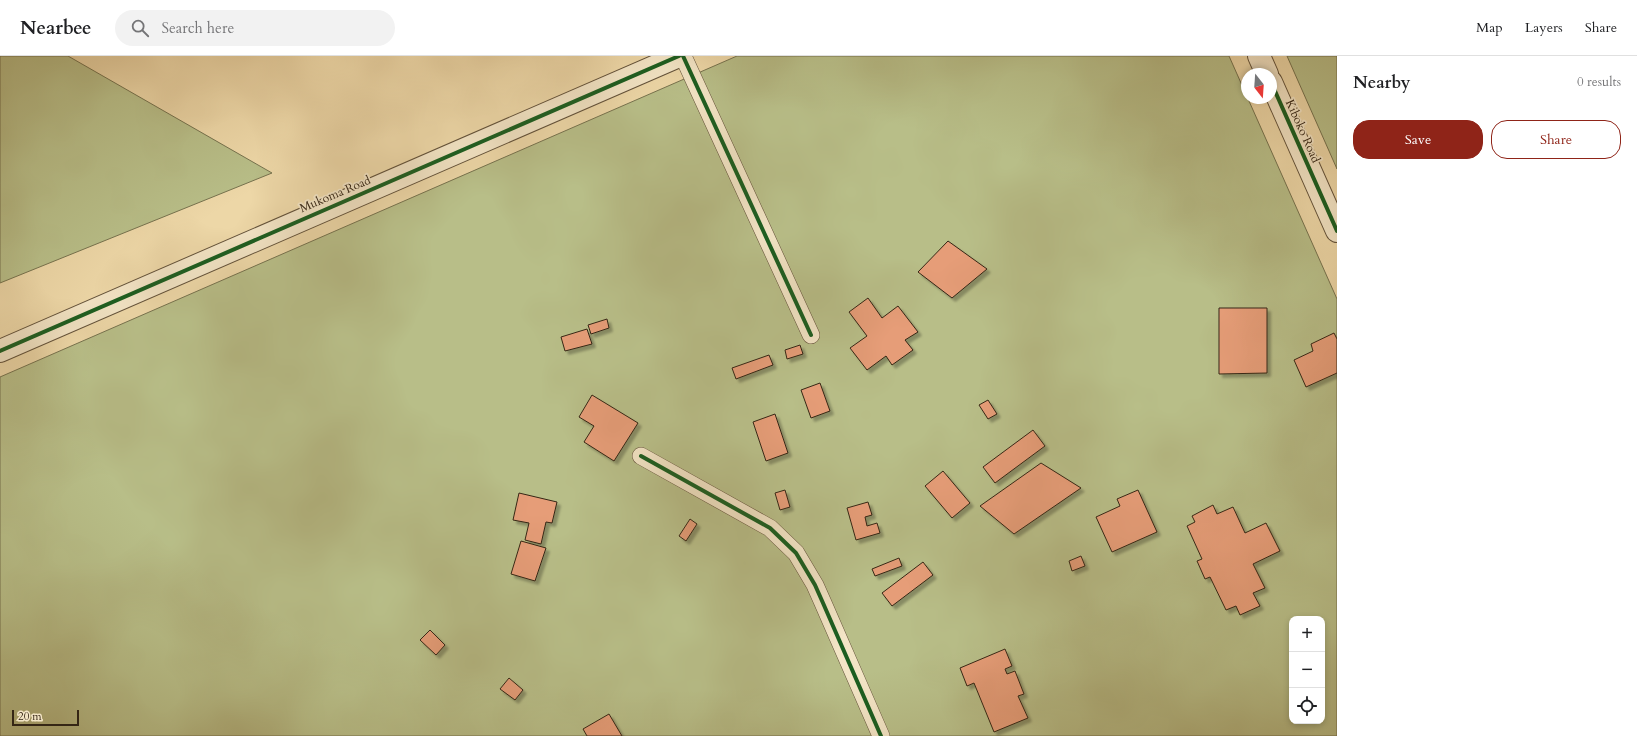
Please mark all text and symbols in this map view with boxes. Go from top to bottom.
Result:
search box [115,10,395,46]
text: Nearbee [20,15,91,41]
icon: search [129,17,151,39]
text: Search here [161,18,234,38]
text: Map [1476,18,1503,37]
text: Layers [1525,18,1563,37]
text: Share [1585,18,1617,37]
north arrow [1241,68,1277,104]
text: Nearby [1353,71,1410,94]
text: 0 results [1577,73,1621,91]
street label: Kiboko Road [1282,97,1324,166]
button: Save [1353,120,1483,159]
button: Share [1491,120,1621,159]
street label: Mukoma Road [297,172,374,216]
map controls [1289,616,1325,724]
button: + [1289,616,1325,652]
button: − [1289,652,1325,688]
button: locate [1289,688,1325,724]
scale bar [12,708,79,727]
text: 20 m [18,709,42,724]

